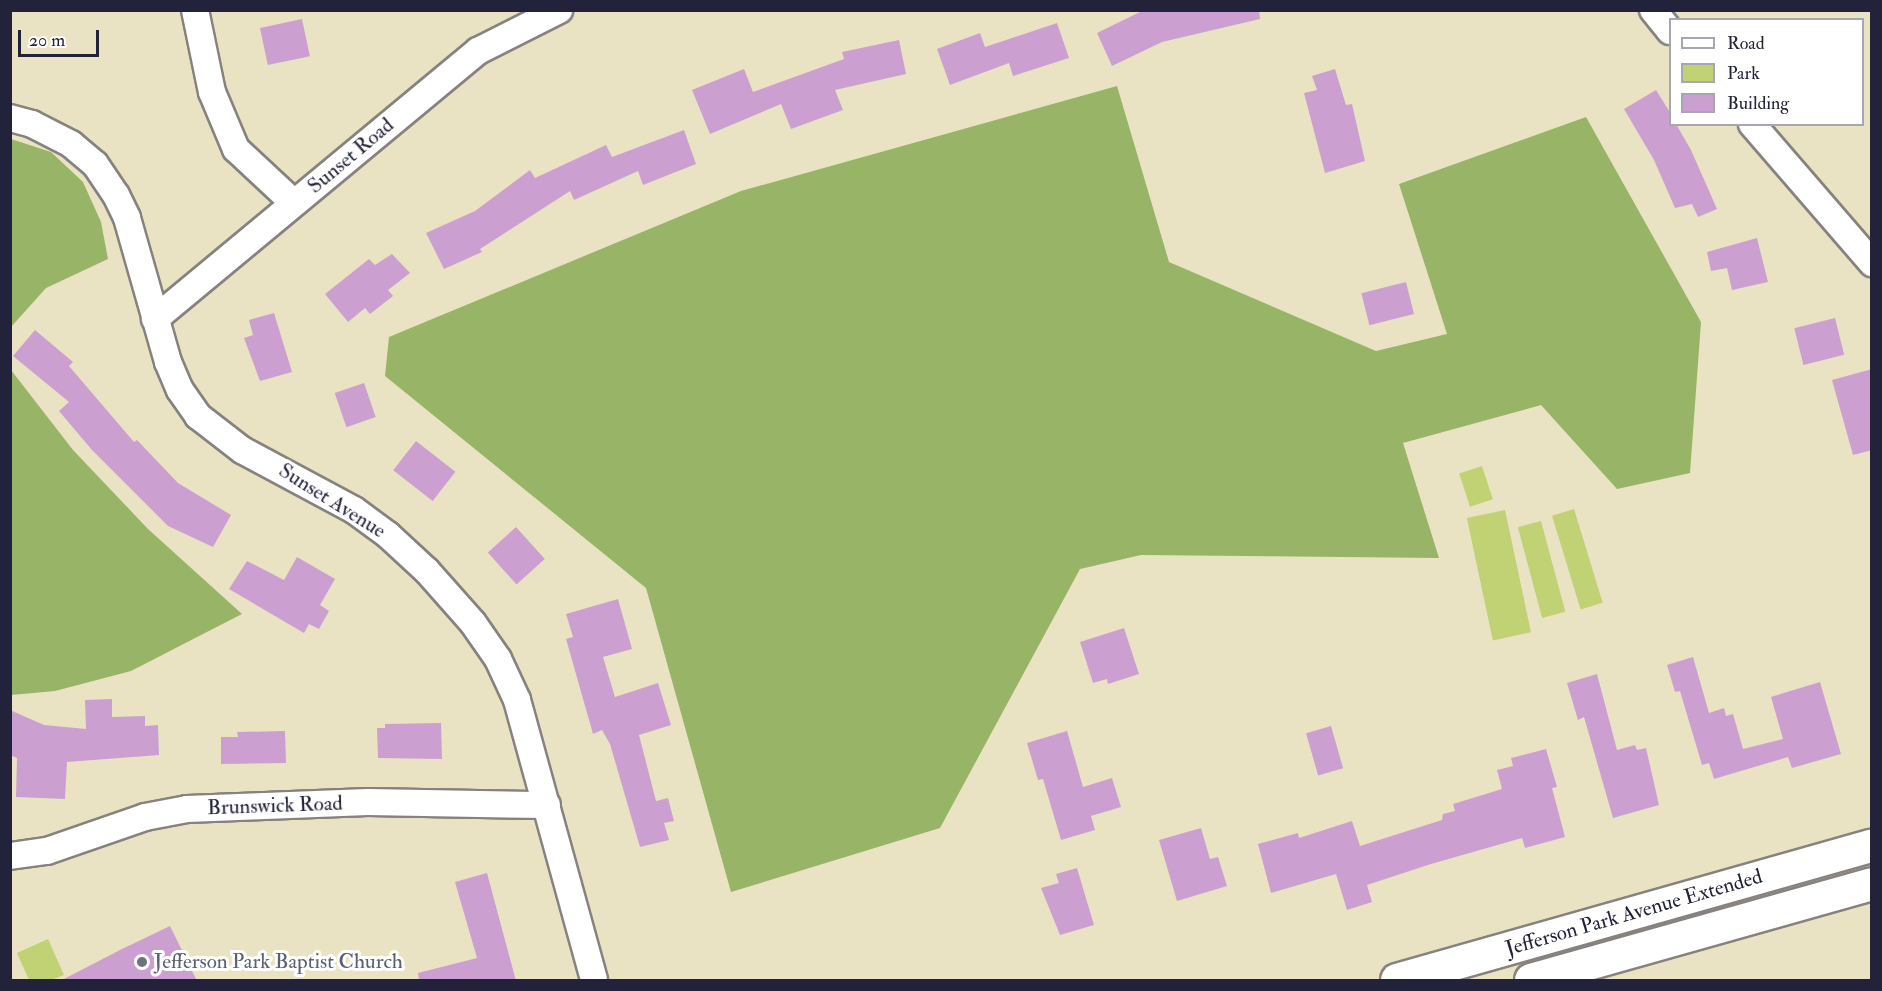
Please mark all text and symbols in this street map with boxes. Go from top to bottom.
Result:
scale bar [21,18,102,56]
legend [1669,18,1864,126]
text: 20 m [29,29,65,52]
text: Road [1727,32,1765,55]
text: Park [1727,62,1760,85]
text: Building [1727,92,1789,115]
street label: Sunset Road [303,113,399,199]
street label: Sunset Avenue [274,458,390,544]
street label: Brunswick Road [207,791,343,821]
street label: Jefferson Park Avenue Extended [1503,864,1765,962]
place label: Jefferson Park Baptist Church [154,949,403,975]
marker: Jefferson Park Baptist Church [135,955,149,969]

